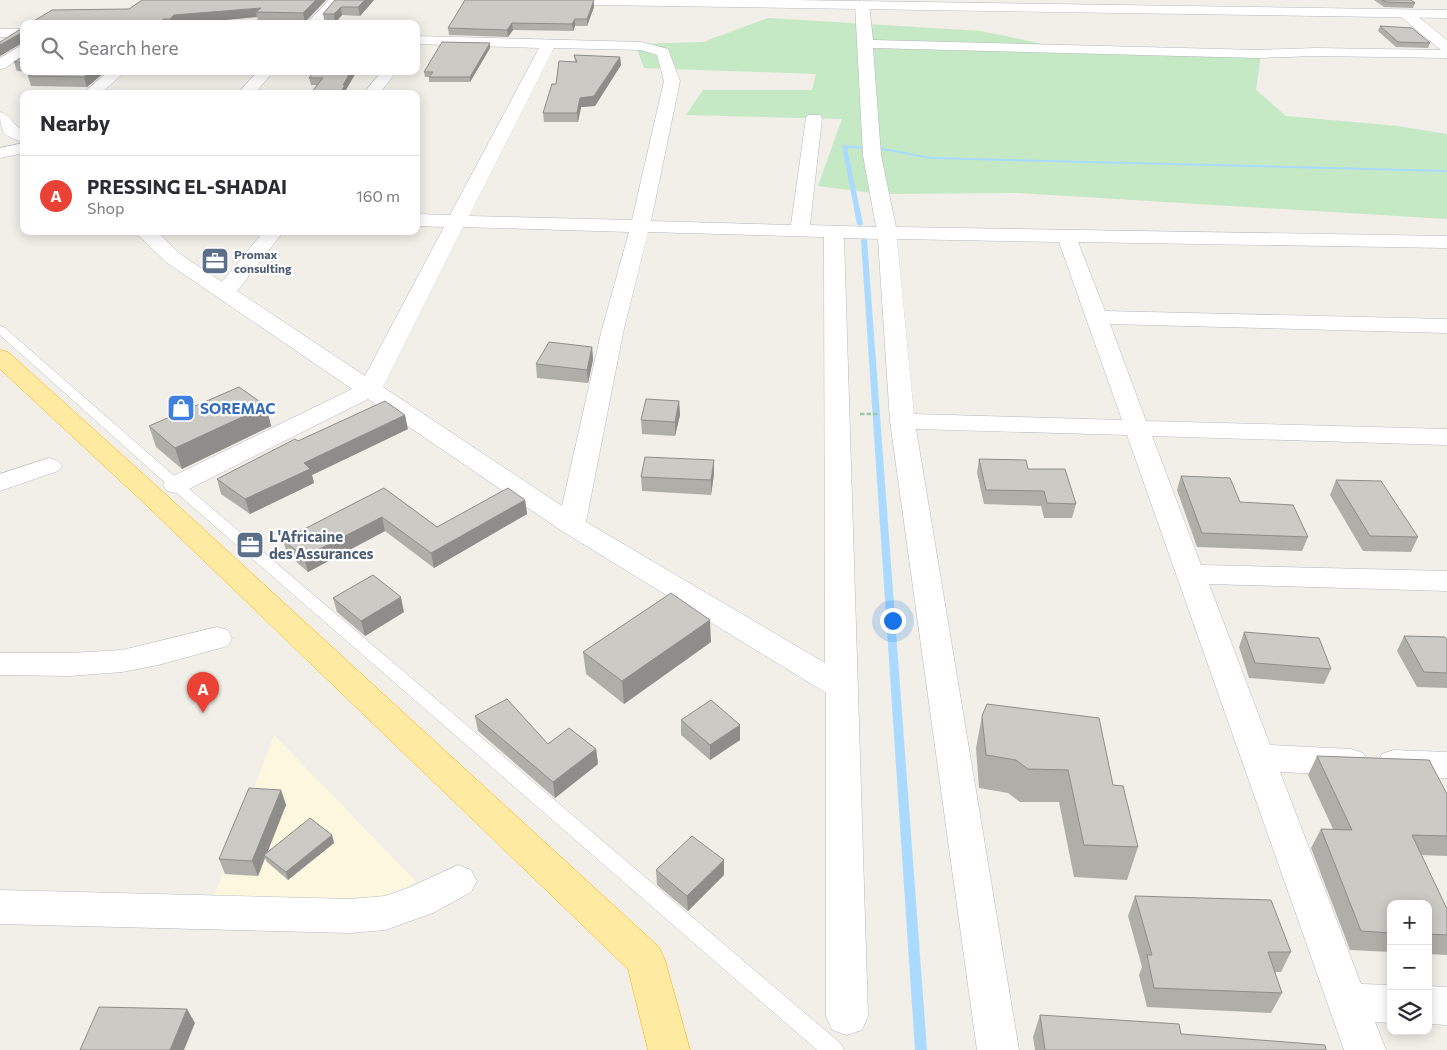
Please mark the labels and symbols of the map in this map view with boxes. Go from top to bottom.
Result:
office icon: Promax consulting [200,246,230,276]
place label: Promax consulting [234,247,292,275]
shop icon: SOREMAC [166,393,196,423]
place label: SOREMAC [200,399,276,417]
place label: L'Africaine des Assurances [269,527,374,562]
office icon: L'Africaine des Assurances [235,530,265,560]
your location [880,608,906,634]
pin: A [187,672,219,713]

